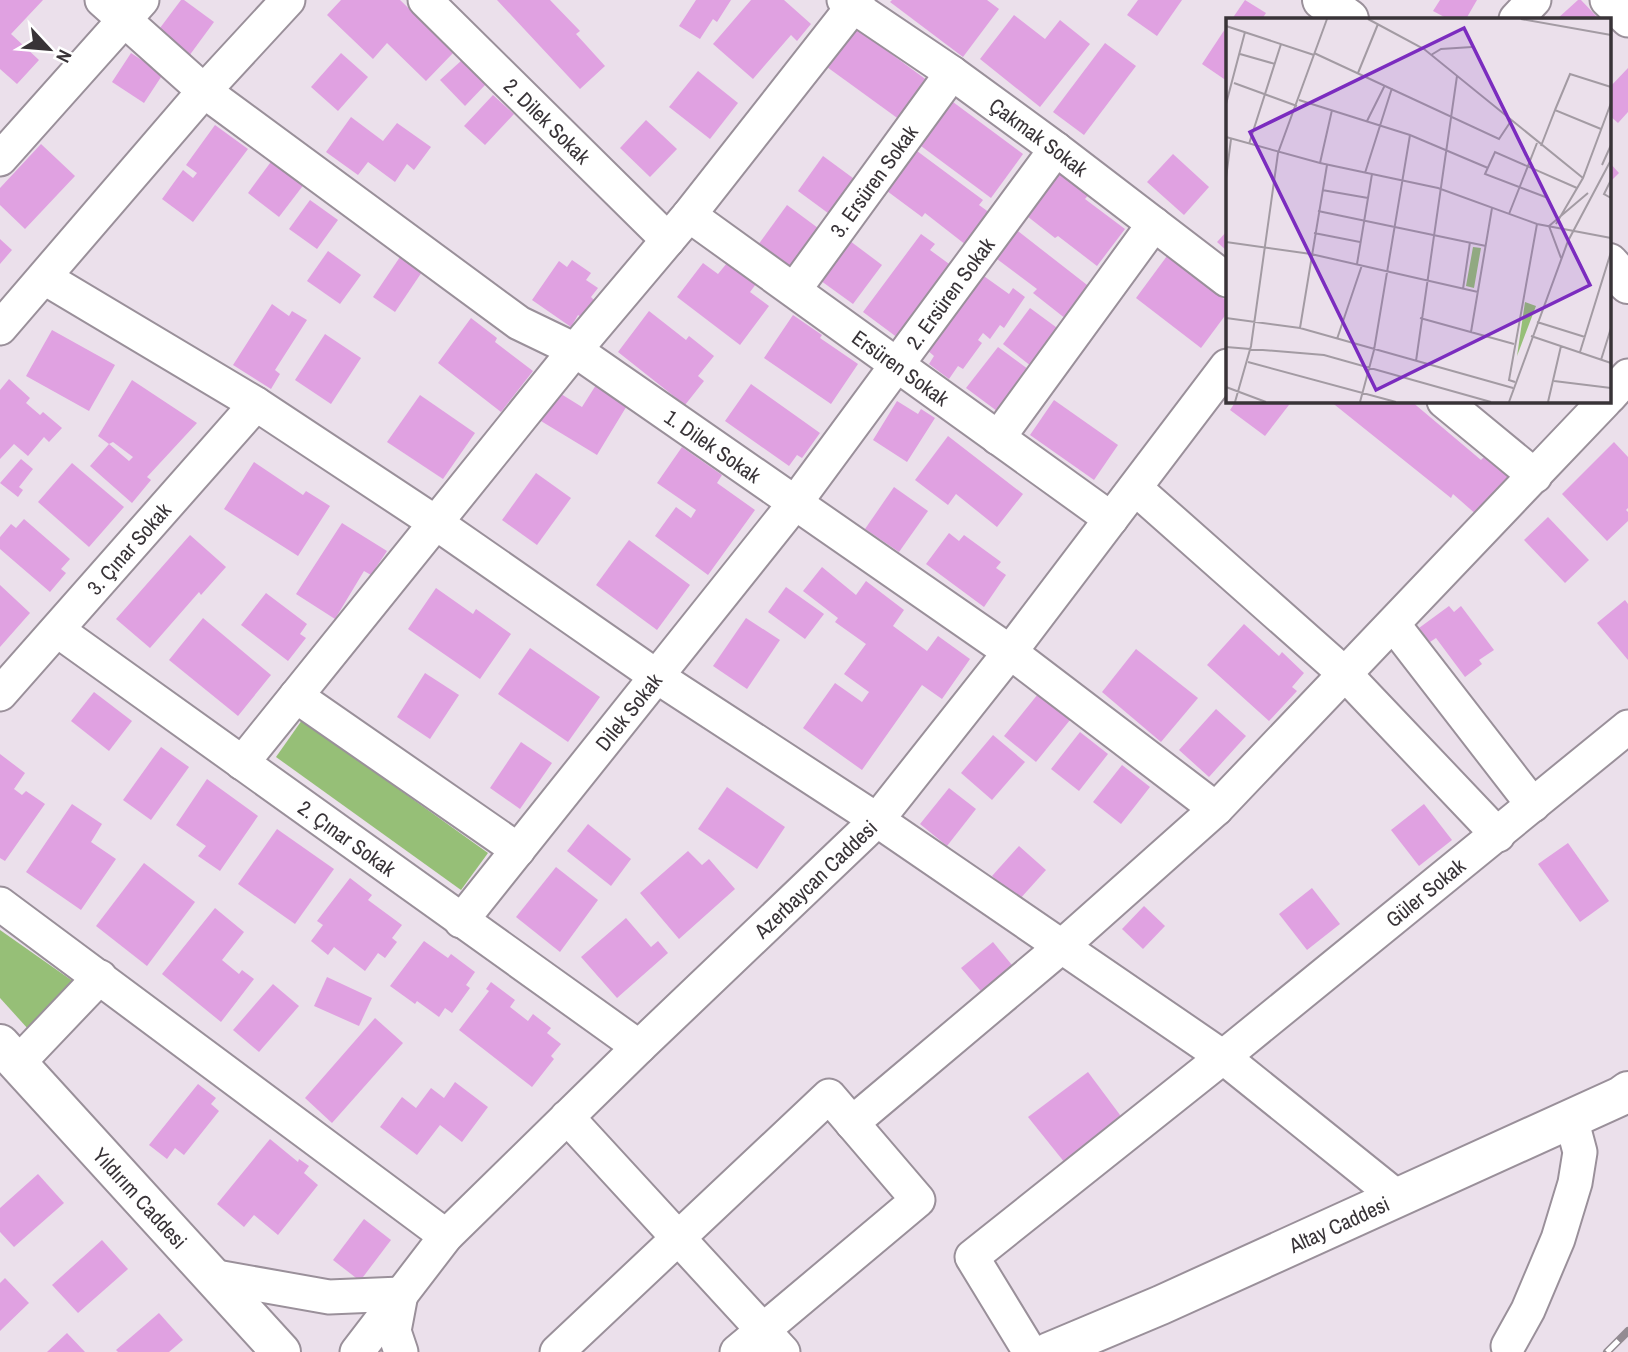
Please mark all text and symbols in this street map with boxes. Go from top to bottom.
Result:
north arrow [14,14,84,84]
inset map [1226,18,1610,402]
text: N [50,46,78,67]
street label: 2. Dilek Sokak [498,71,597,170]
street label: Çakmak Sokak [984,91,1094,183]
street label: 3. Ersüren Sokak [823,119,924,243]
street label: 2. Ersüren Sokak [899,231,1001,355]
street label: Ersüren Sokak [846,323,955,413]
street label: 1. Dilek Sokak [659,402,767,490]
street label: 3. Çınar Sokak [80,496,177,601]
street label: Dilek Sokak [588,666,669,757]
street label: 2. Çınar Sokak [292,793,402,883]
street label: Azerbaycan Caddesi [747,813,883,945]
street label: Güler Sokak [1379,851,1471,933]
street label: Yıldırım Caddesi [86,1141,194,1255]
street label: Altay Caddesi [1283,1189,1394,1260]

